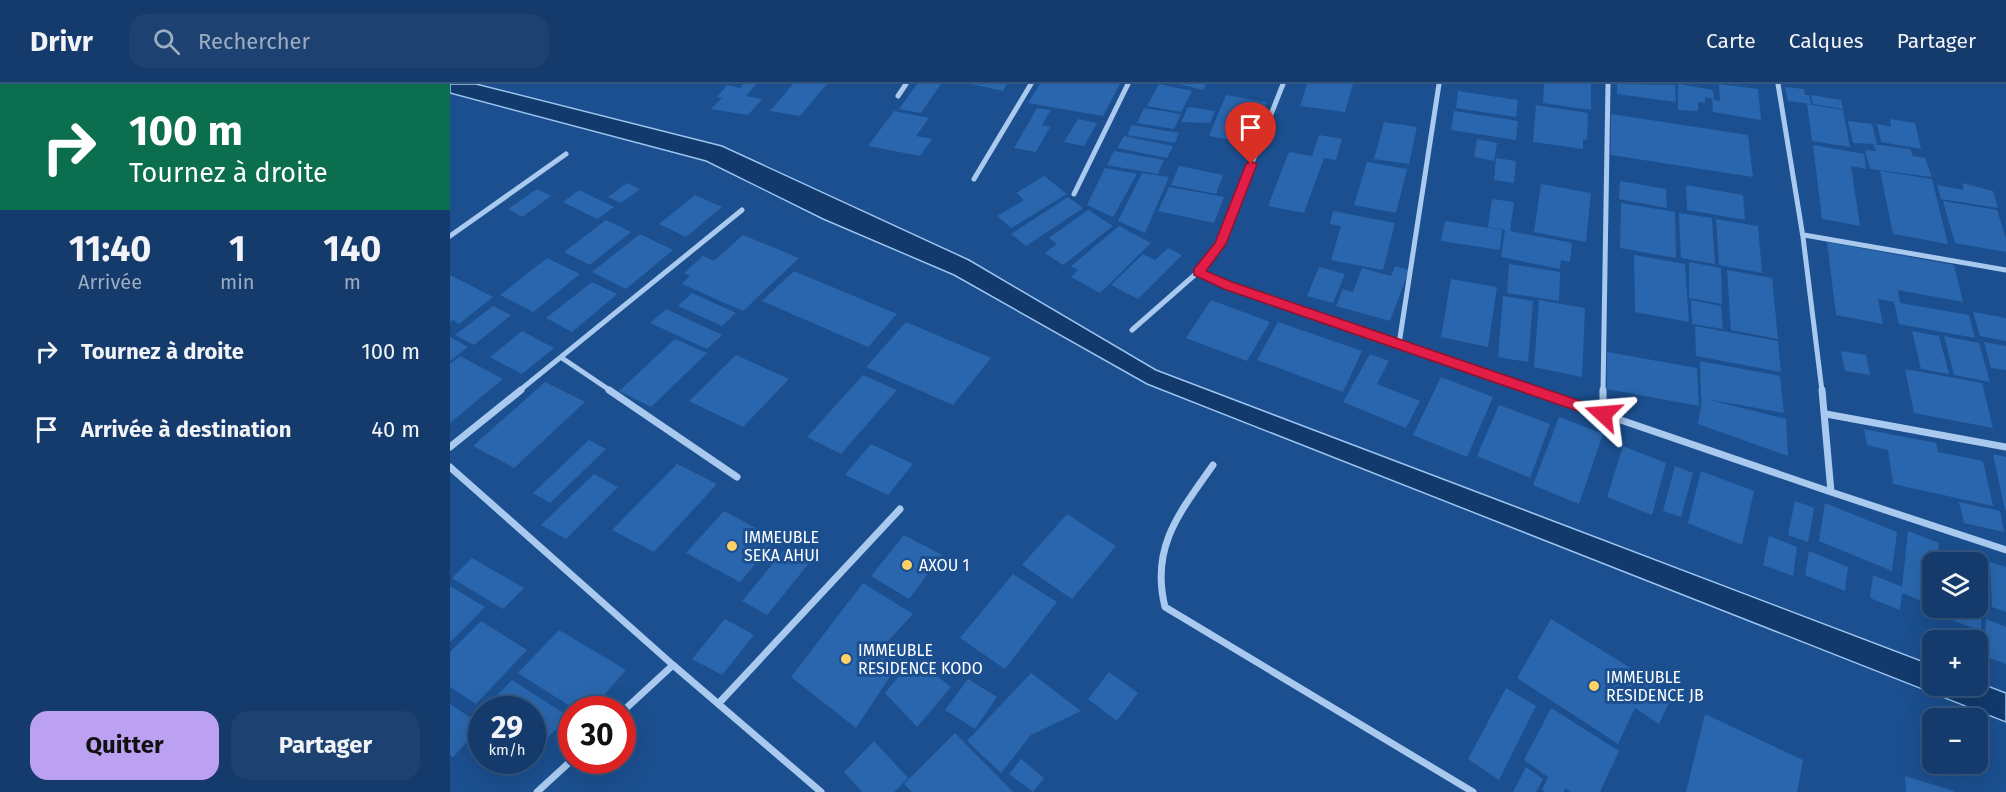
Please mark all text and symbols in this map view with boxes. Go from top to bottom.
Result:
search box [129,14,549,68]
text: Drivr [30,25,93,58]
icon: search [150,25,183,58]
text: Rechercher [198,28,310,55]
text: Carte [1706,28,1756,54]
text: Calques [1789,28,1864,54]
text: Partager [1897,28,1976,54]
pin [1225,102,1276,164]
text: 100 m [129,106,243,156]
icon: right [30,108,108,186]
icon: arrive [1234,111,1267,144]
text: Tournez à droite [129,157,328,189]
text: 11:40 [69,227,151,271]
text: 1 [229,227,246,271]
text: 140 [323,227,381,271]
text: Arrivée [78,270,142,294]
text: min [220,270,255,294]
text: m [344,270,361,294]
icon: right [30,335,63,368]
text: Tournez à droite [81,338,244,365]
text: 100 m [361,338,420,365]
position arrow [1571,382,1635,446]
icon: arrive [30,413,63,446]
text: Arrivée à destination [81,416,291,443]
text: 40 m [371,416,420,443]
place label: IMMEUBLE SEKA AHUI [744,528,819,565]
marker: IMMEUBLE SEKA AHUI [725,539,739,553]
map controls [1922,552,1988,774]
button: layers [1922,552,1988,618]
place label: AXOU 1 [919,556,969,575]
marker: AXOU 1 [900,558,914,572]
button: + [1922,630,1988,696]
place label: IMMEUBLE RESIDENCE KODO [858,641,983,678]
marker: IMMEUBLE RESIDENCE KODO [839,652,853,666]
place label: IMMEUBLE RESIDENCE JB [1606,668,1704,705]
marker: IMMEUBLE RESIDENCE JB [1587,679,1601,693]
speed limit sign: 30 [558,696,636,774]
button: − [1922,708,1988,774]
text: 29 [491,710,523,746]
button: Quitter [30,711,219,780]
button: Partager [231,711,420,780]
text: km/h [488,741,526,759]

